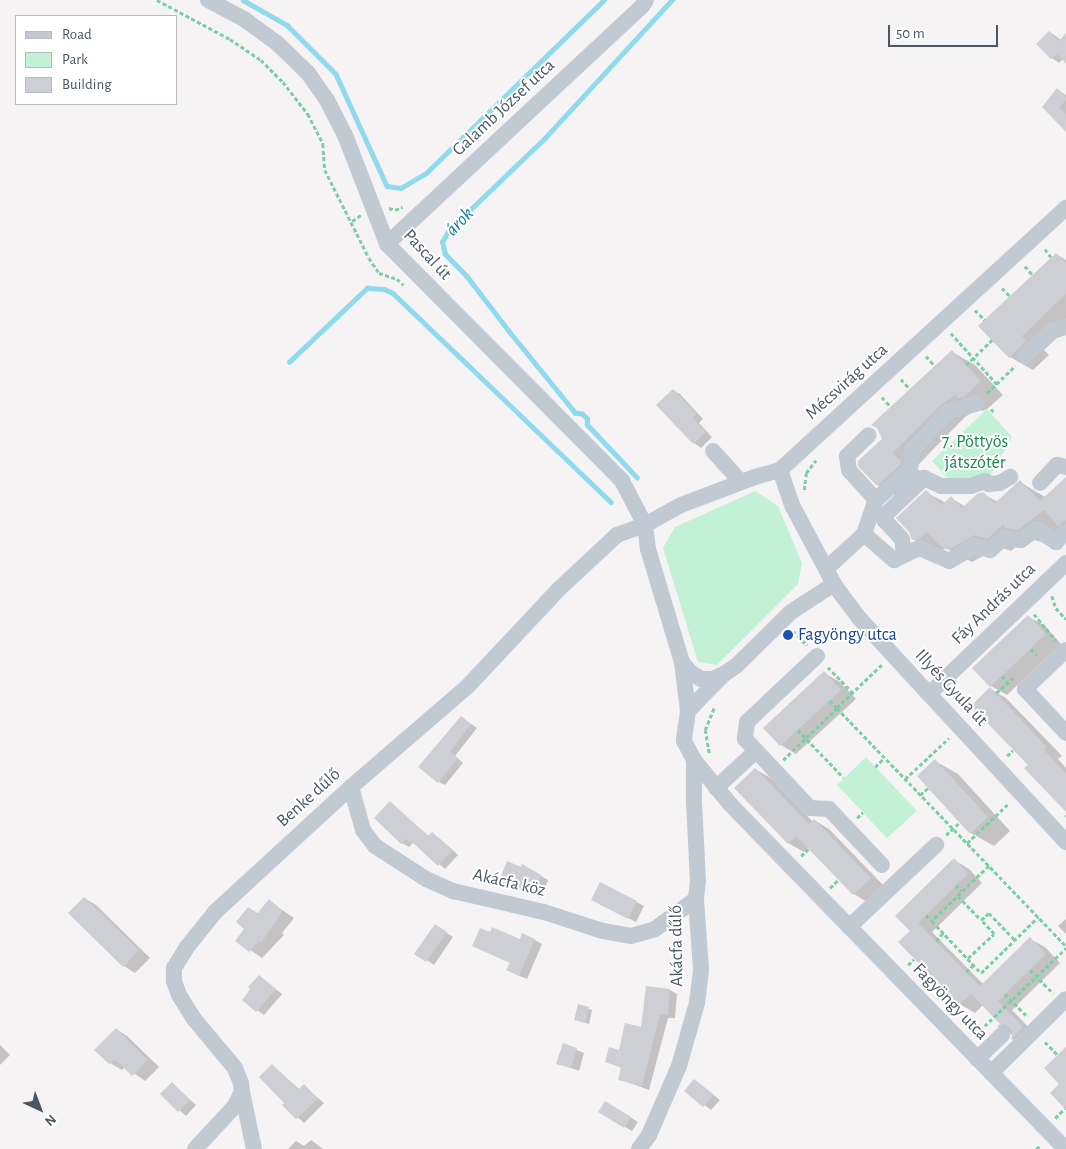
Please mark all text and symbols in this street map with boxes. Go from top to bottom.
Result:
legend [15,15,178,105]
scale bar [891,15,1001,47]
text: 50 m [896,26,925,41]
text: Road [62,27,92,42]
text: Park [62,52,88,67]
street label: Galamb József utca [448,55,560,161]
text: Building [62,77,112,92]
water label: árok [441,203,479,241]
street label: Pascal út [398,225,456,285]
street label: Mécsvirág utca [801,339,893,425]
park label: 7. Pöttyös játszótér [942,432,1008,474]
street label: Fáy András utca [948,559,1040,649]
place label: Fagyöngy utca [798,624,897,646]
marker: Fagyöngy utca [782,629,794,641]
street label: Illyés Gyula út [910,645,992,731]
street label: Benke dűlő [273,764,345,832]
street label: Akácfa köz [471,864,547,902]
street label: Akácfa dűlő [665,905,689,987]
street label: Fagyöngy utca [908,959,992,1045]
north arrow [15,1084,65,1134]
text: N [42,1112,59,1128]

